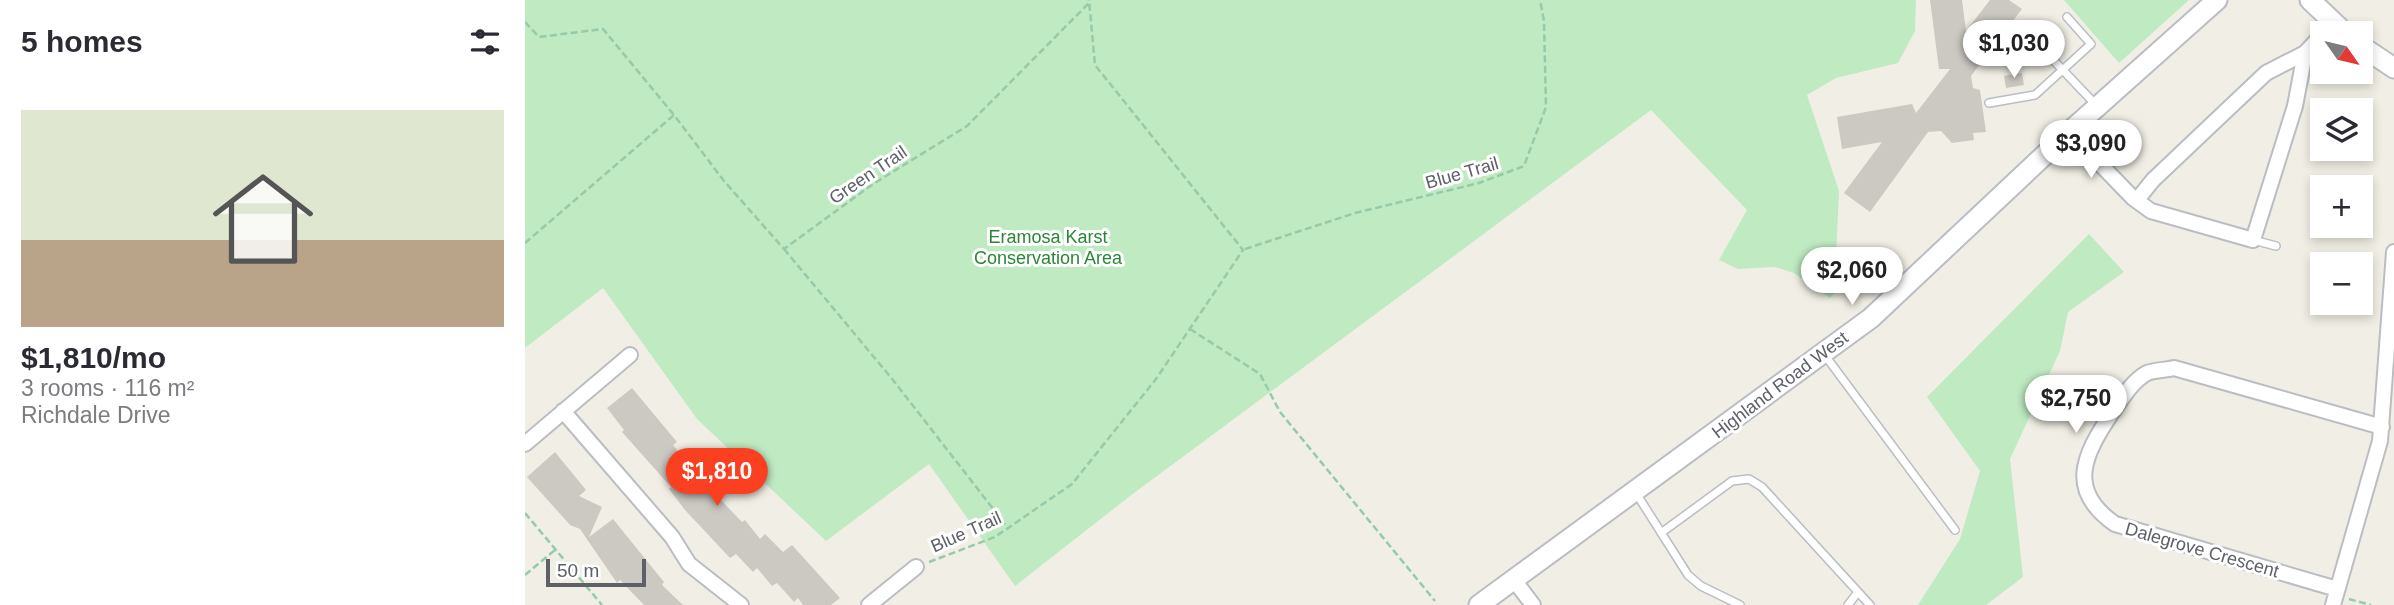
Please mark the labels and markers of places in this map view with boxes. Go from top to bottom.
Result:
pin: $1,030 [1957,20,2071,80]
pin: $3,090 [2034,120,2148,180]
pin: $2,060 [1795,247,1909,307]
pin: $2,750 [2019,376,2133,435]
pin: $1,810 [660,448,774,508]

